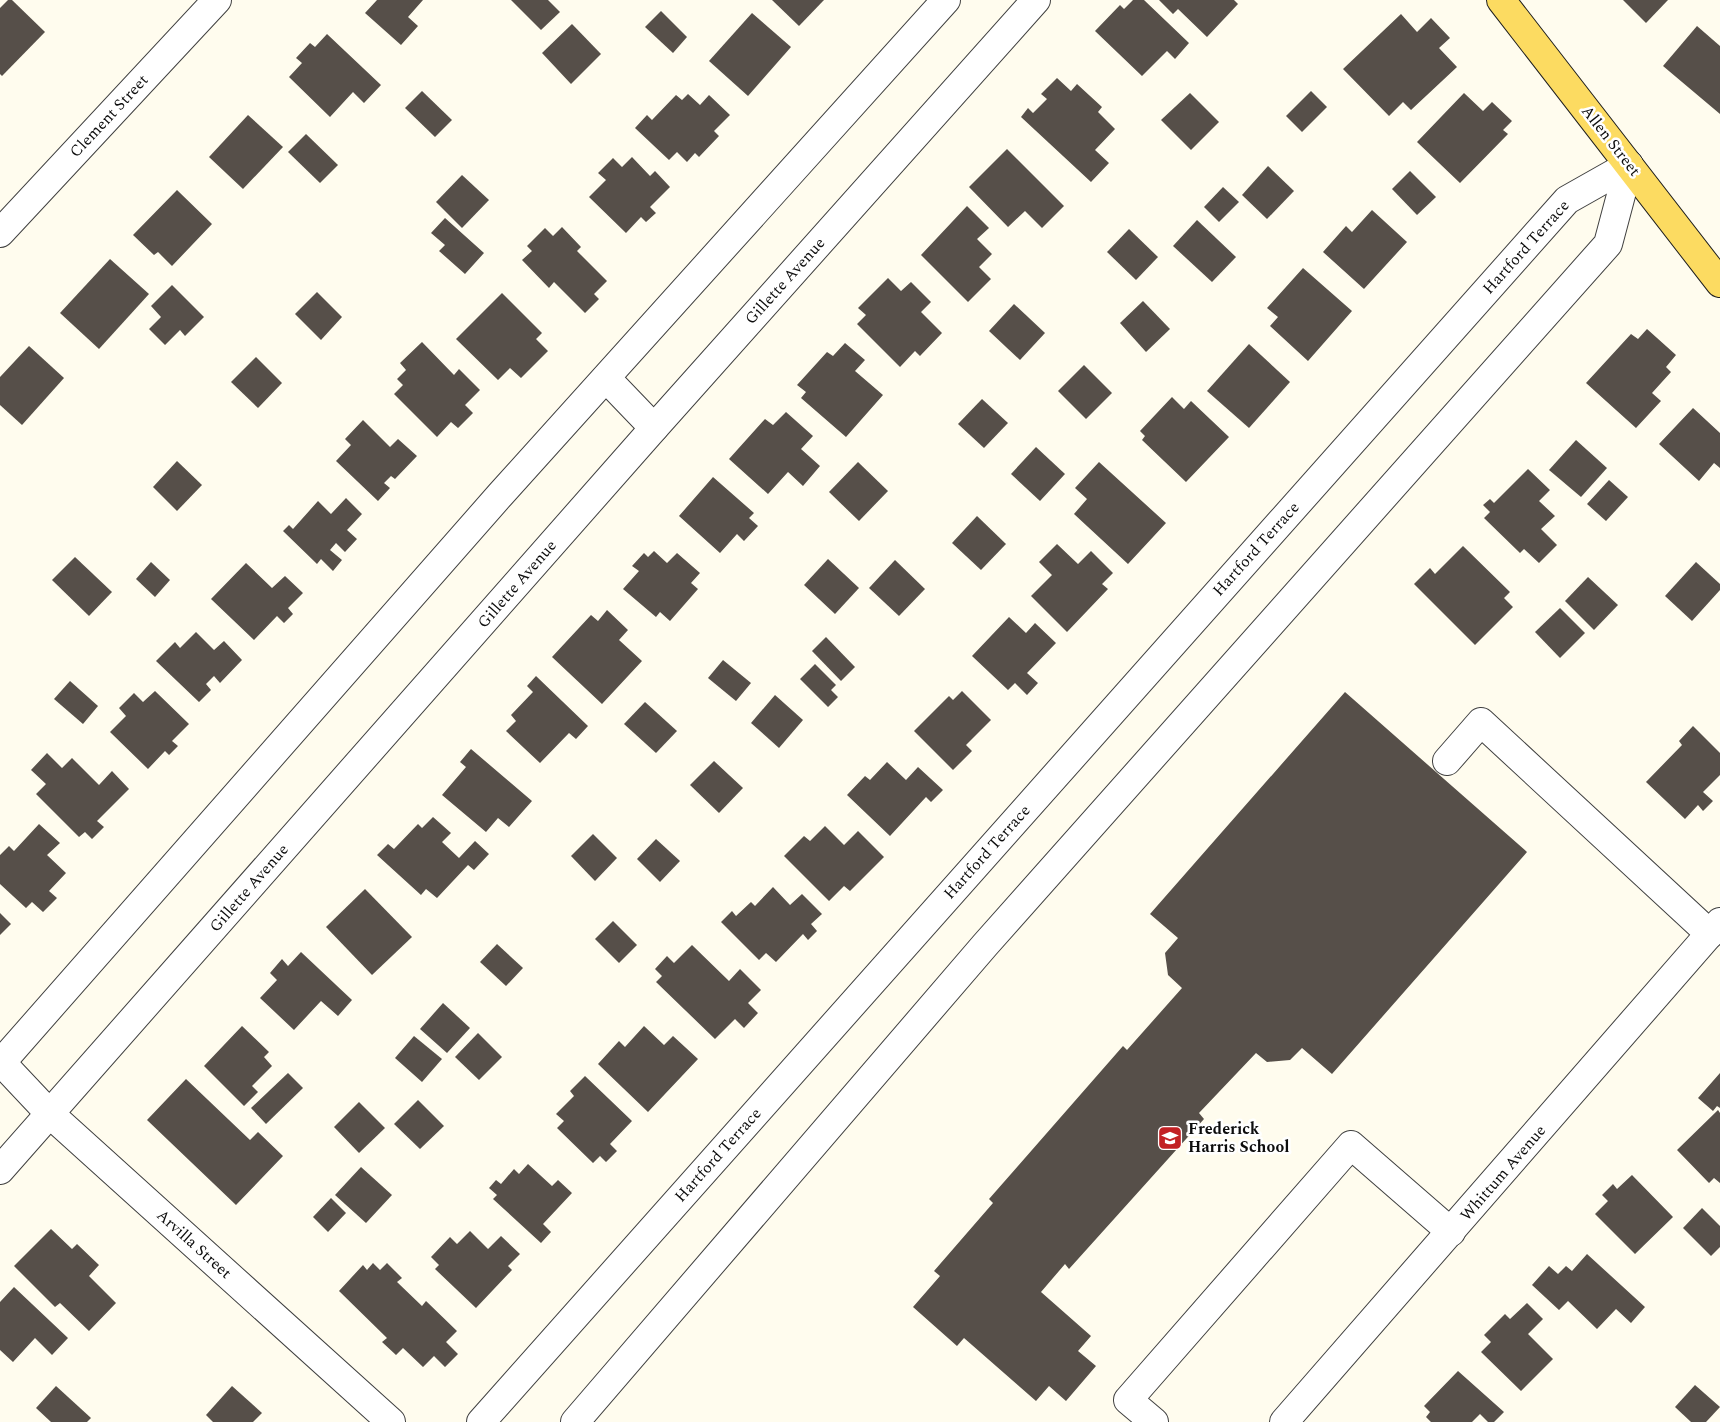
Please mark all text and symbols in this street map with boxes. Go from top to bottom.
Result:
street label: Clement Street [64,69,154,163]
street label: Allen Street [1576,100,1647,182]
street label: Hartford Terrace [1477,194,1575,300]
street label: Gillette Avenue [739,232,831,330]
street label: Hartford Terrace [1207,496,1305,602]
street label: Gillette Avenue [472,534,562,634]
street label: Hartford Terrace [938,799,1036,905]
street label: Gillette Avenue [204,838,294,938]
street label: Hartford Terrace [669,1102,767,1208]
place label: Frederick Harris School [1188,1117,1289,1159]
street label: Whittum Avenue [1454,1120,1552,1226]
school or university icon: Frederick Harris School [1157,1125,1183,1151]
street label: Arvilla Street [151,1204,237,1285]

